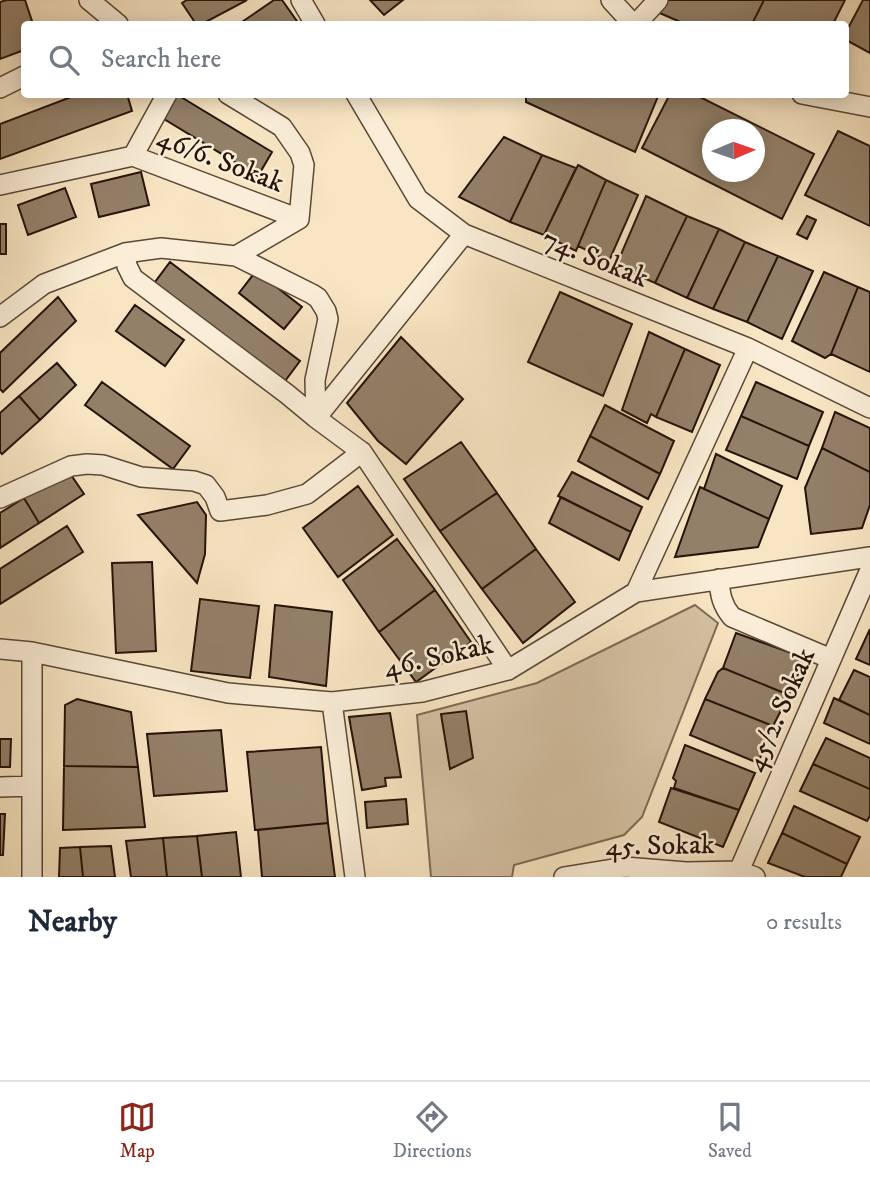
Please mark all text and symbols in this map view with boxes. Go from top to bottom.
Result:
search box [21,21,849,98]
icon: search [45,41,83,79]
text: Search here [101,43,221,76]
north arrow [702,119,765,182]
street label: 46/6. Sokak [152,120,289,201]
street label: 74. Sokak [537,221,654,296]
street label: 46. Sokak [380,627,497,686]
street label: 45/2. Sokak [738,642,823,777]
street label: 45. Sokak [605,827,715,864]
text: Nearby [28,904,117,941]
text: 0 results [766,908,842,937]
tab: Map [118,1098,156,1163]
tab: Directions [393,1098,472,1163]
tab: Saved [708,1098,752,1163]

